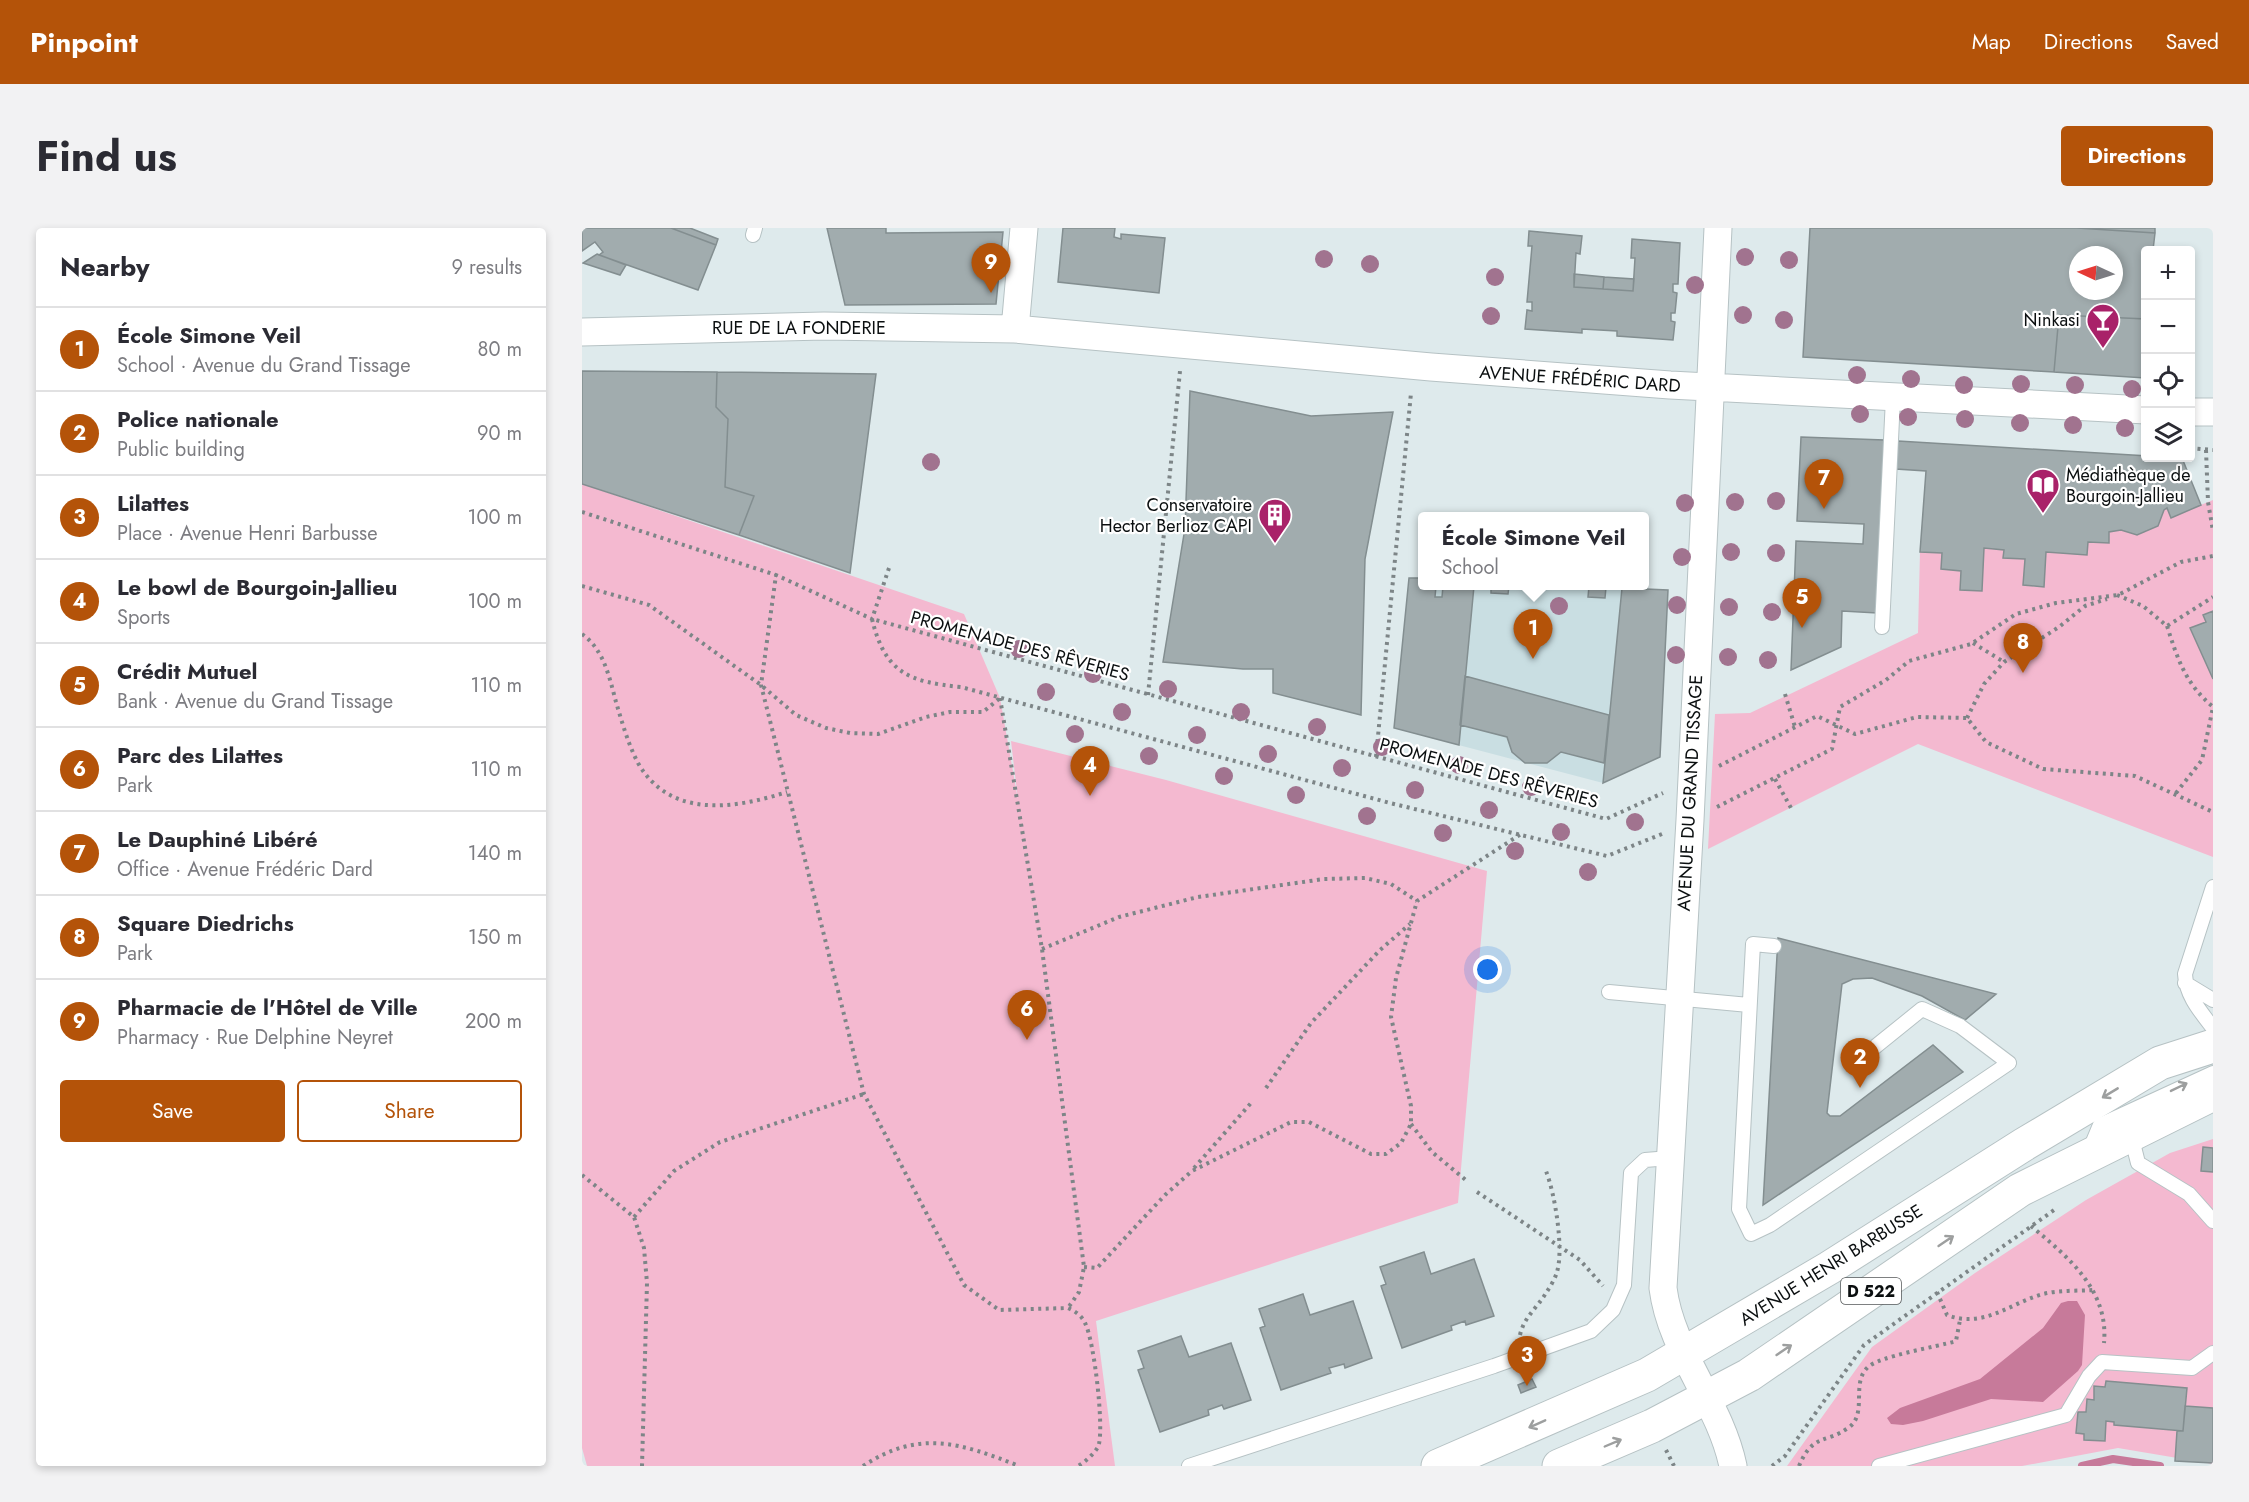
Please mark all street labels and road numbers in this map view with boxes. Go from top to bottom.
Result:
street label: RUE DE LA FONDERIE [712,315,886,341]
street label: AVENUE FRÉDÉRIC DARD [1479,359,1681,399]
street label: PROMENADE DES RÊVERIES [908,604,1132,688]
street label: AVENUE DU GRAND TISSAGE [1671,674,1709,912]
street label: PROMENADE DES RÊVERIES [1377,731,1601,815]
street label: AVENUE HENRI BARBUSSE [1734,1198,1928,1332]
road number: D 522 [1841,1278,1901,1304]

